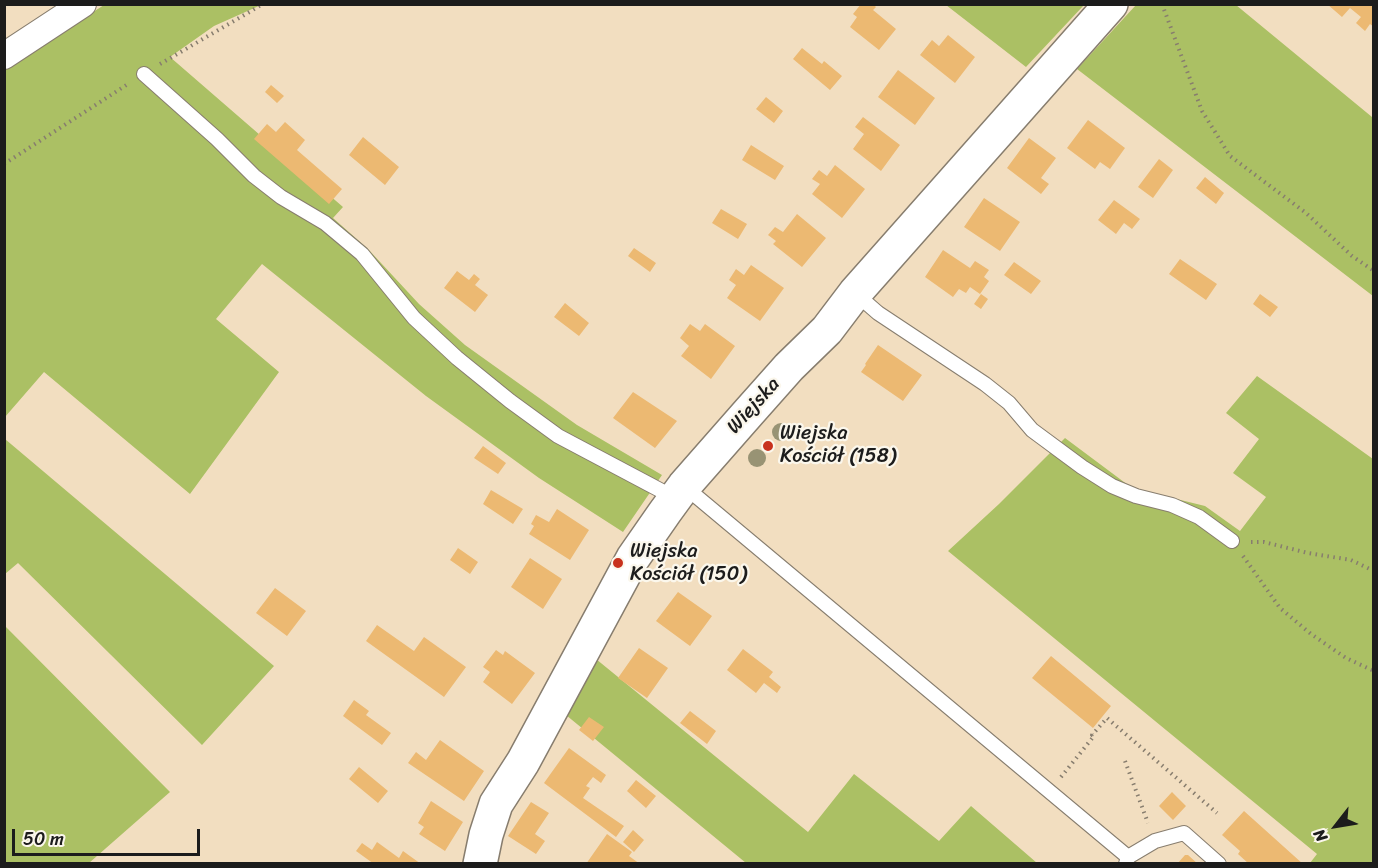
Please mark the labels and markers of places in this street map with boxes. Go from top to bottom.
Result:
place label: Wiejska Kościół (158) [780,422,896,469]
marker: Wiejska Kościół (158) [761,439,775,453]
place label: Wiejska Kościół (150) [630,540,747,587]
marker: Wiejska Kościół (150) [611,556,625,570]

